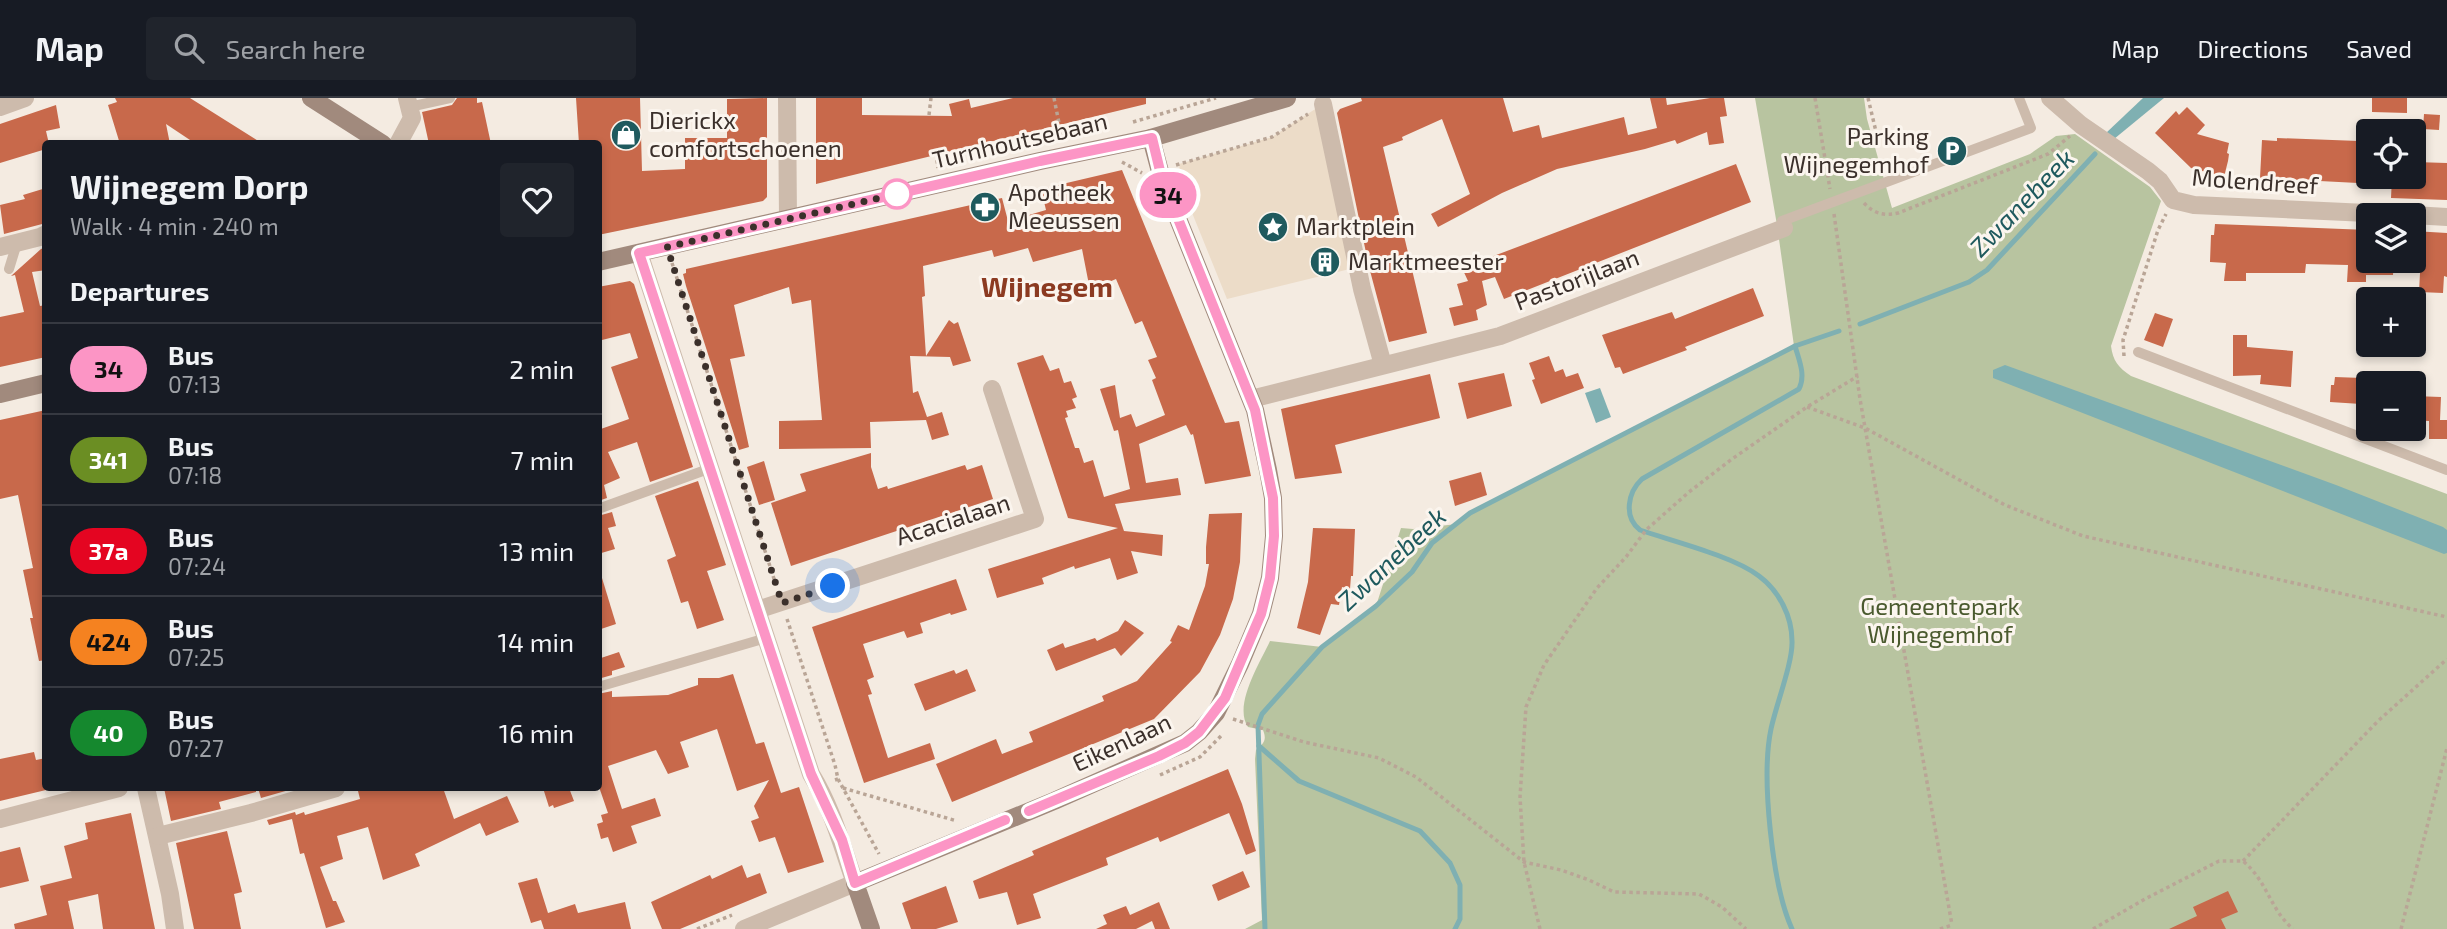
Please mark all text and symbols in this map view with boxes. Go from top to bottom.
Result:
search box [146,17,636,80]
text: Map [35,28,104,68]
icon: search [170,29,208,67]
text: Search here [226,33,365,64]
text: Map [2111,34,2159,63]
text: Directions [2197,34,2308,63]
text: Saved [2346,34,2412,63]
place label: Dierickx comfortschoenen [649,105,842,162]
street label: Turnhoutsebaan [929,105,1110,174]
shop icon: Dierickx comfortschoenen [609,118,643,152]
map controls [2356,119,2426,441]
button: locate [2356,119,2426,189]
place label: Parking Wijnegemhof [1784,121,1930,178]
parking icon: Parking Wijnegemhof [1935,134,1969,168]
water label: Zwanebeek [1962,142,2080,262]
street label: Molendreef [2191,162,2320,199]
button: heart [500,163,574,237]
text: Wijnegem Dorp [70,166,309,206]
line badge: 34 [1136,172,1200,218]
place label: Apotheek Meeussen [1008,177,1120,234]
unlabelled marker [882,179,912,209]
text: 34 [1154,180,1182,209]
pharmacy icon: Apotheek Meeussen [968,190,1002,224]
button: layers [2356,203,2426,273]
place icon: Marktplein [1256,210,1290,244]
place label: Marktplein [1296,211,1415,240]
text: Walk · 4 min · 240 m [70,212,279,240]
street label: Pastorijlaan [1510,242,1643,316]
building icon: Marktmeester [1308,245,1342,279]
place label: Marktmeester [1348,246,1504,275]
district label: Wijnegem [981,269,1113,303]
text: Departures [70,275,209,306]
button: + [2356,287,2426,357]
text: Bus [168,339,214,370]
text: 2 min [509,353,574,384]
text: 34 [94,354,123,383]
text: 07:13 [168,370,221,398]
button: − [2356,371,2426,441]
text: Bus [168,430,214,461]
text: 7 min [511,444,574,475]
text: 341 [89,445,128,474]
text: 07:18 [168,461,222,489]
street label: Acacialaan [892,487,1013,551]
water label: Zwanebeek [1330,500,1452,616]
text: Bus [168,521,214,552]
text: 13 min [499,535,574,566]
text: 37a [89,536,128,565]
text: 07:24 [168,552,226,580]
your location [815,568,850,603]
park label: Gemeentepark Wijnegemhof [1860,591,2020,648]
text: Bus [168,612,214,643]
text: 14 min [498,626,574,657]
text: 424 [86,627,131,656]
text: 07:25 [168,643,224,671]
text: Bus [168,703,214,734]
street label: Eikenlaan [1067,706,1175,777]
text: 16 min [499,717,574,748]
text: 40 [93,718,124,747]
text: 07:27 [168,734,224,762]

